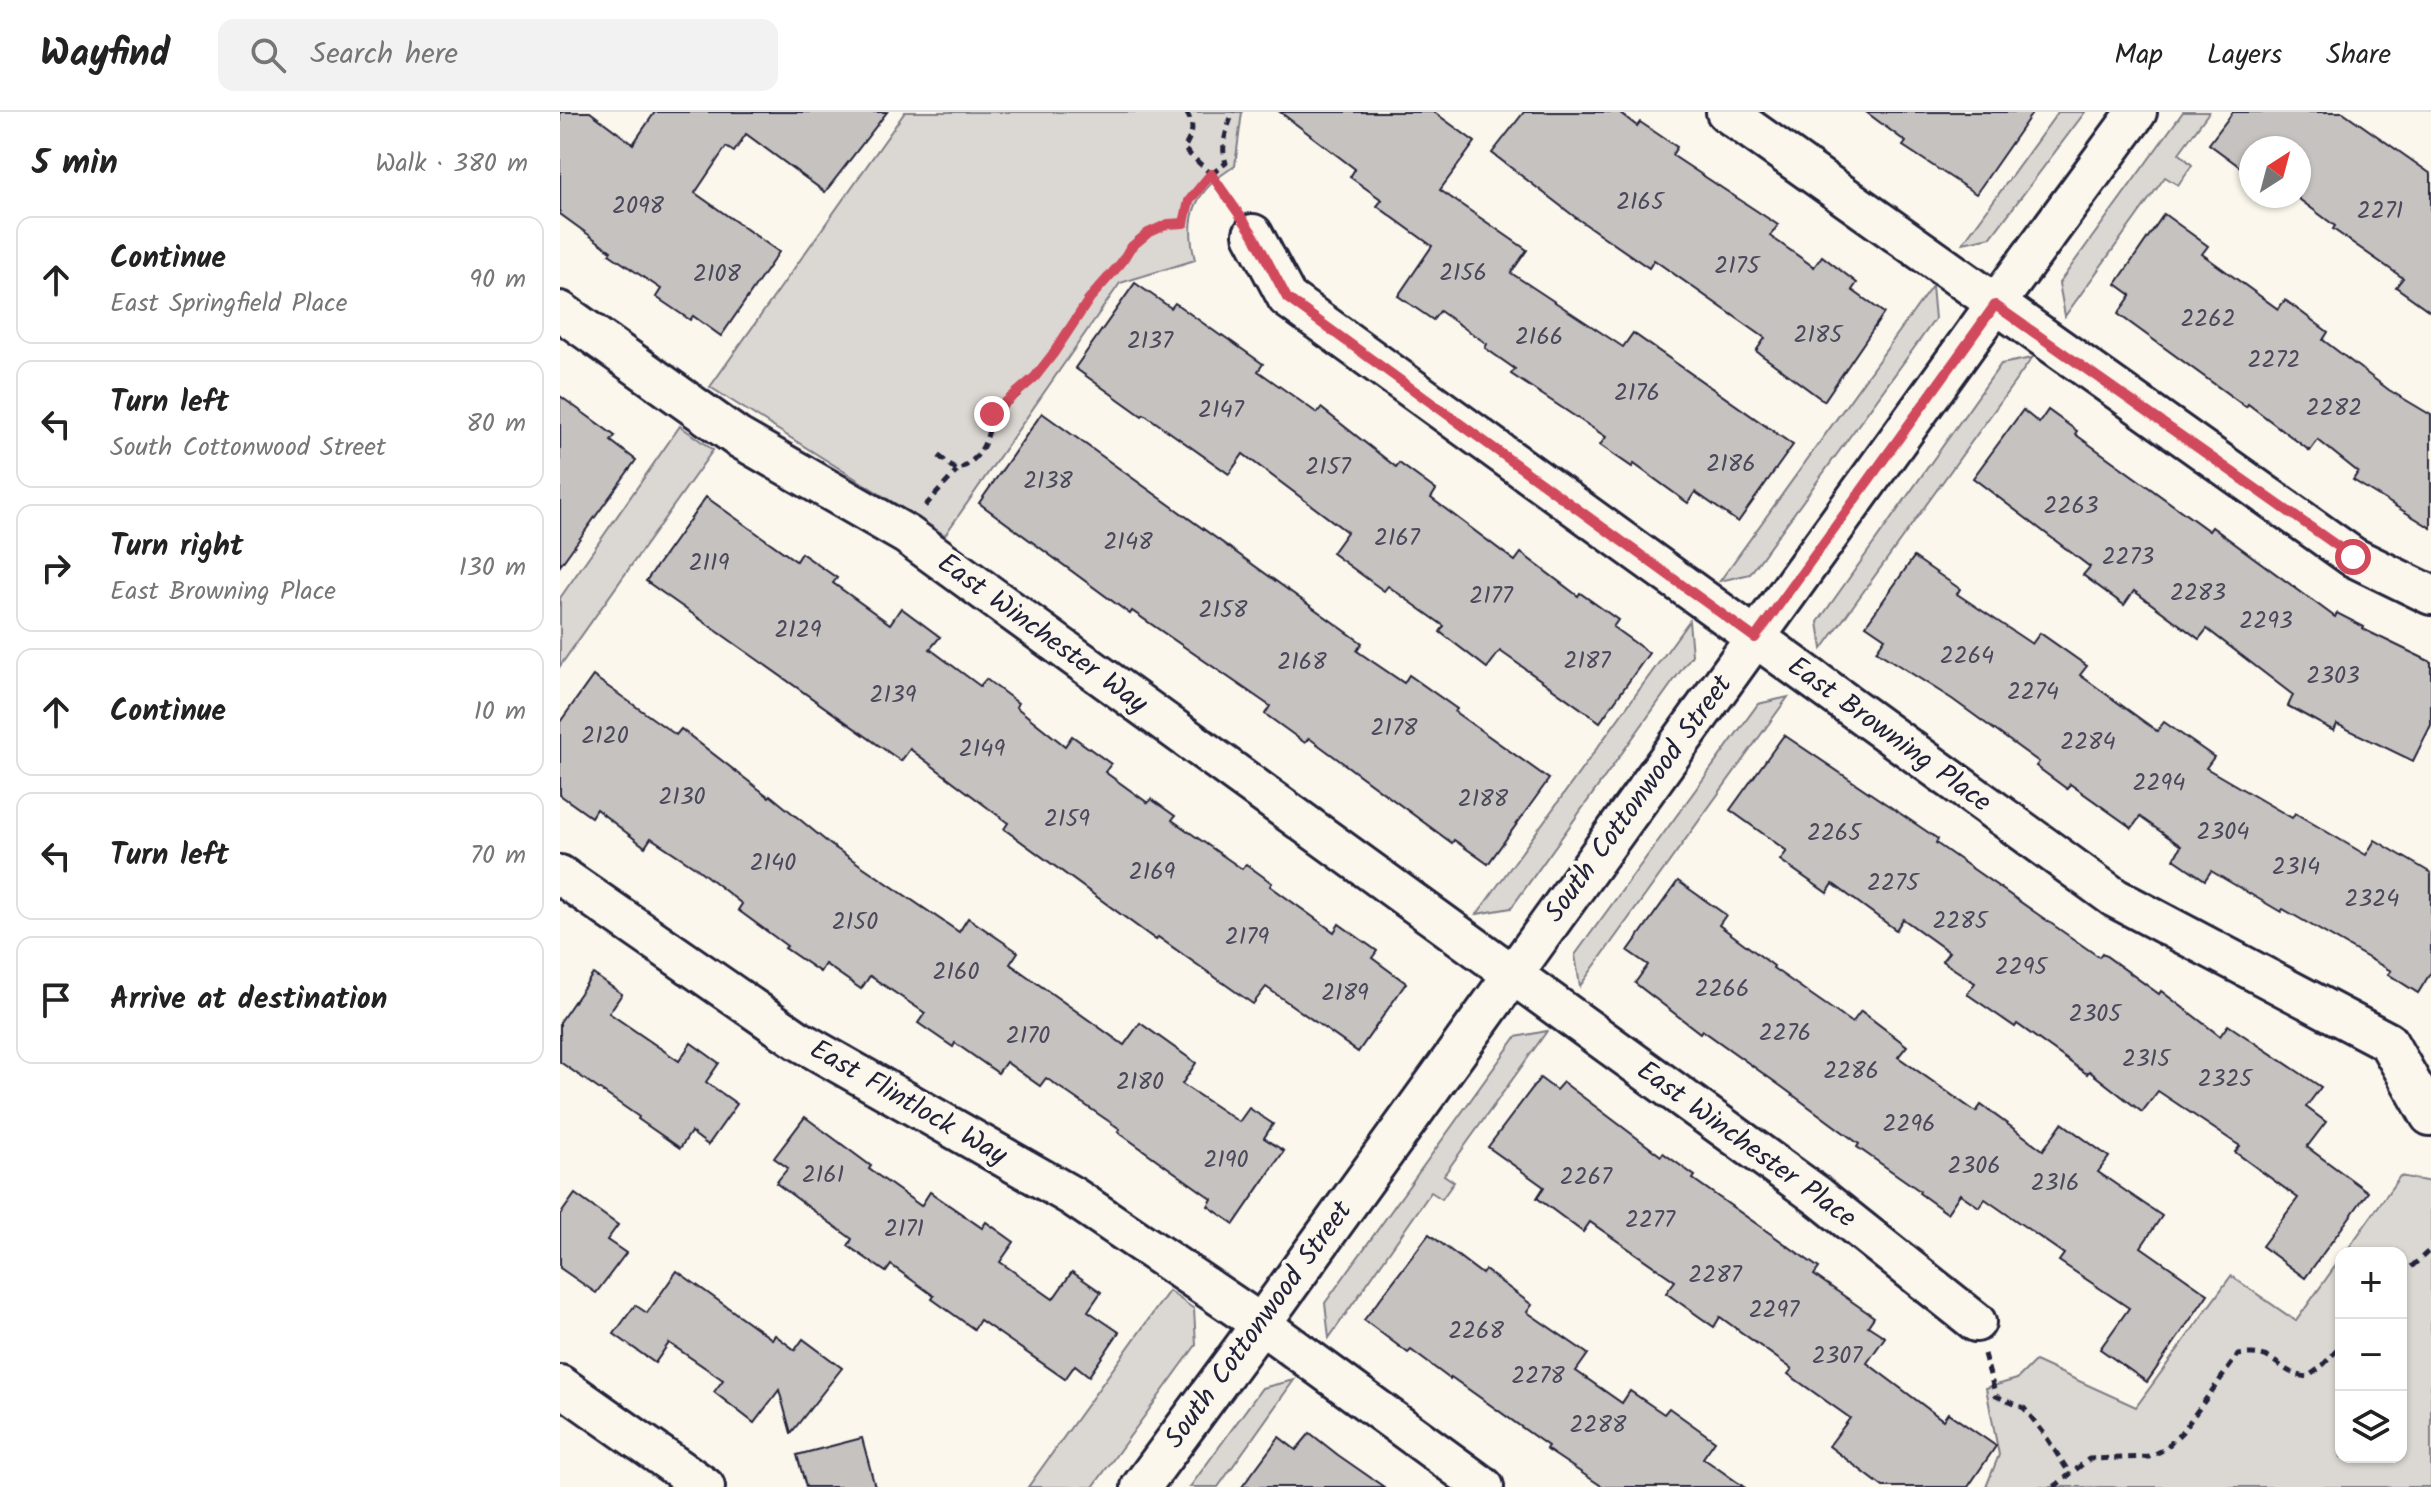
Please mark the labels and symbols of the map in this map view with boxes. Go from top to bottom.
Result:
north arrow [2239,136,2311,208]
house number: 2165 [1616,183,1666,222]
house number: 2098 [612,187,665,226]
house number: 2271 [2357,192,2403,231]
house number: 2175 [1714,247,1762,286]
house number: 2156 [1439,254,1487,293]
house number: 2108 [693,255,742,294]
house number: 2262 [2180,300,2236,339]
house number: 2185 [1794,316,1845,355]
house number: 2166 [1515,318,1563,357]
house number: 2137 [1127,322,1174,361]
house number: 2272 [2248,341,2300,380]
house number: 2176 [1614,374,1660,413]
house number: 2282 [2306,389,2362,428]
house number: 2147 [1198,391,1245,430]
route end [974,396,1010,432]
house number: 2186 [1706,445,1756,484]
house number: 2157 [1305,448,1352,487]
house number: 2138 [1023,462,1073,501]
house number: 2263 [2044,487,2098,526]
house number: 2167 [1374,519,1421,558]
house number: 2148 [1103,523,1153,562]
house number: 2273 [2102,538,2154,577]
route start [2335,539,2371,575]
street label: East Winchester Way [927,542,1157,727]
house number: 2119 [689,544,730,583]
house number: 2283 [2170,574,2226,613]
house number: 2177 [1469,577,1514,616]
house number: 2158 [1199,591,1248,630]
house number: 2293 [2239,602,2293,641]
house number: 2129 [774,611,822,650]
house number: 2264 [1940,637,1994,676]
house number: 2187 [1564,642,1611,681]
house number: 2168 [1277,643,1327,682]
street label: East Browning Place [1777,645,2001,825]
house number: 2303 [2306,657,2360,696]
street label: South Cottonwood Street [1533,665,1745,932]
house number: 2274 [2007,673,2059,712]
house number: 2139 [870,676,917,715]
house number: 2178 [1371,709,1418,748]
house number: 2120 [581,717,629,756]
house number: 2284 [2060,723,2116,762]
house number: 2149 [959,730,1005,769]
house number: 2294 [2133,764,2185,803]
house number: 2130 [658,778,706,817]
house number: 2188 [1458,780,1509,819]
house number: 2159 [1044,800,1090,839]
house number: 2304 [2197,813,2249,852]
house number: 2265 [1807,814,1863,853]
house number: 2140 [750,844,796,883]
house number: 2314 [2272,848,2320,887]
house number: 2169 [1129,853,1176,892]
house number: 2275 [1867,864,1921,903]
house number: 2324 [2345,880,2399,919]
house number: 2285 [1932,902,1990,941]
house number: 2150 [832,903,878,942]
house number: 2179 [1225,918,1269,957]
house number: 2295 [1995,948,2049,987]
house number: 2160 [933,953,979,992]
house number: 2266 [1695,970,1749,1009]
house number: 2189 [1321,974,1369,1013]
house number: 2305 [2069,995,2123,1034]
house number: 2276 [1759,1014,1811,1053]
house number: 2170 [1006,1017,1050,1056]
street label: East Flintlock Way [801,1028,1016,1178]
house number: 2315 [2122,1040,2172,1079]
street label: East Winchester Place [1626,1049,1866,1241]
house number: 2286 [1823,1052,1879,1091]
house number: 2325 [2198,1060,2254,1099]
house number: 2180 [1116,1063,1164,1102]
house number: 2296 [1883,1105,1935,1144]
house number: 2190 [1203,1141,1249,1180]
house number: 2306 [1948,1147,2001,1186]
house number: 2161 [802,1156,844,1195]
house number: 2267 [1560,1158,1613,1197]
house number: 2316 [2031,1164,2079,1203]
street label: South Cottonwood Street [1153,1191,1365,1458]
house number: 2277 [1625,1201,1676,1240]
house number: 2171 [884,1210,924,1249]
house number: 2287 [1688,1256,1743,1295]
house number: 2297 [1749,1291,1800,1330]
house number: 2268 [1448,1312,1504,1351]
house number: 2307 [1812,1337,1863,1376]
house number: 2278 [1511,1357,1565,1396]
house number: 2288 [1570,1406,1627,1445]

